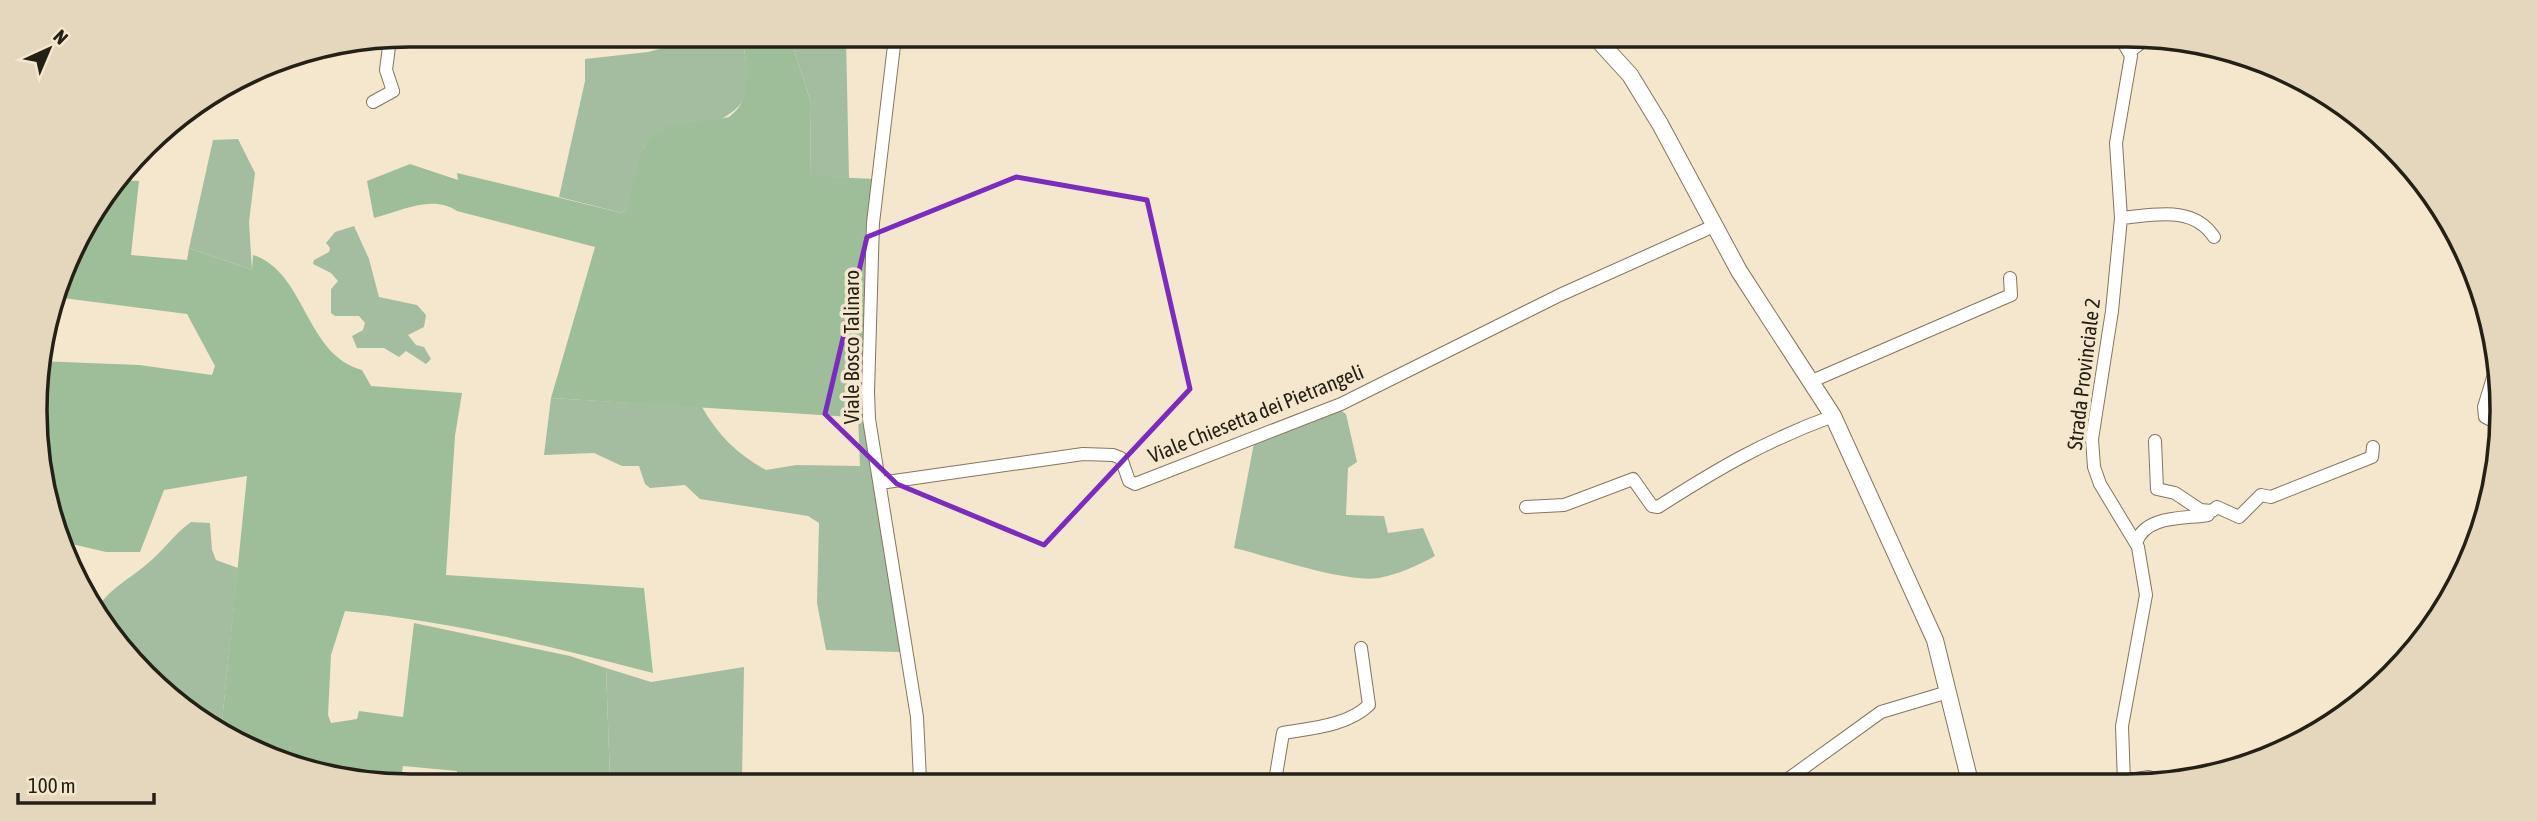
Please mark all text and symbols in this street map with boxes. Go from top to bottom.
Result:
north arrow [14,14,84,84]
text: N [49,25,72,49]
street label: Viale Bosco Talinaro [839,270,863,424]
street label: Strada Provinciale 2 [2062,297,2104,451]
street label: Viale Chiesetta dei Pietrangeli [1144,359,1367,467]
scale bar [18,762,154,806]
text: 100 m [28,773,76,797]

